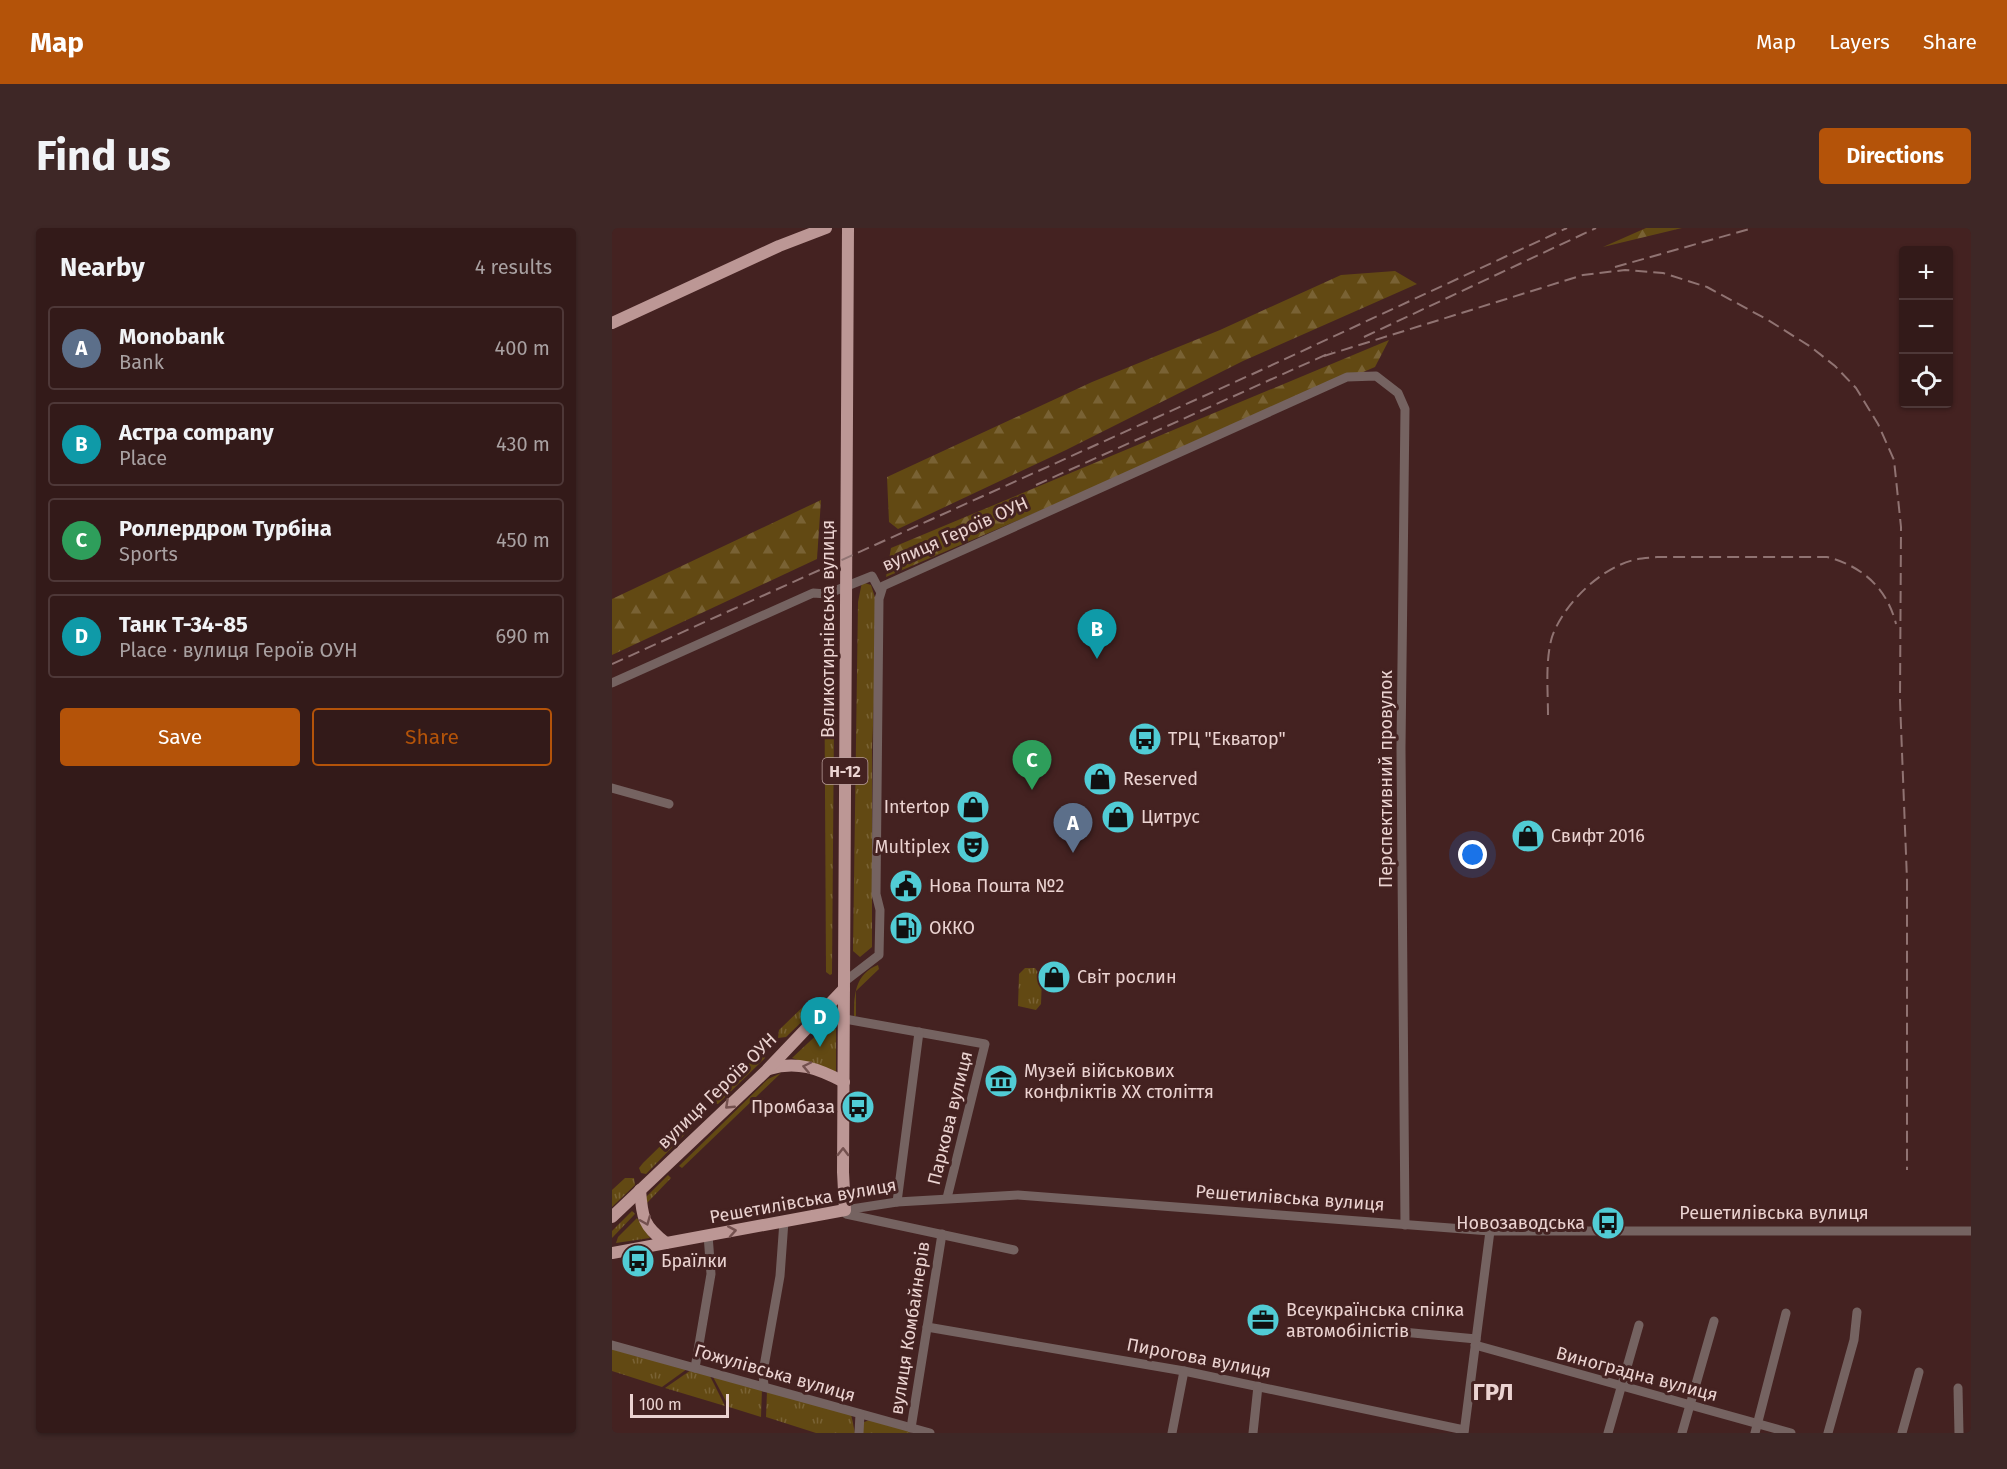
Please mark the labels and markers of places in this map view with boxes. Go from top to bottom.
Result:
pin: B [1078,610,1116,659]
bus stop icon: ТРЦ "Екватор" [1127,721,1163,757]
place label: ТРЦ "Екватор" [1168,728,1286,750]
pin: C [1012,740,1052,790]
shop icon: Reserved [1082,761,1118,797]
place label: Reserved [1123,768,1198,790]
shop icon: Intertop [955,789,991,825]
place label: Intertop [884,796,950,818]
shop icon: Цитрус [1100,799,1136,835]
pin: A [1054,804,1092,853]
place label: Цитрус [1141,806,1200,828]
shop icon: Свифт 2016 [1510,818,1546,854]
place label: Свифт 2016 [1551,825,1645,847]
theatre icon: Multiplex [955,829,991,865]
place label: Multiplex [874,836,950,858]
public building icon: Нова Пошта №2 [888,868,924,904]
place label: Нова Пошта №2 [929,875,1064,897]
fuel station icon: ОККО [888,910,924,946]
place label: ОККО [929,917,975,939]
shop icon: Світ рослин [1036,959,1072,995]
place label: Світ рослин [1077,966,1177,988]
pin: D [800,998,840,1047]
place label: Музей військових конфліктів ХХ століття [1024,1060,1214,1103]
museum icon: Музей військових конфліктів ХХ століття [983,1063,1019,1099]
bus stop icon: Промбаза [840,1089,876,1125]
place label: Промбаза [751,1096,835,1118]
bus stop icon: Новозаводська [1590,1205,1626,1241]
place label: Новозаводська [1456,1212,1585,1234]
bus stop icon: Браїлки [620,1243,656,1279]
place label: Браїлки [661,1250,727,1272]
place label: Всеукраїнська спілка автомобілістів [1286,1299,1464,1342]
office icon: Всеукраїнська спілка автомобілістів [1245,1302,1281,1338]

